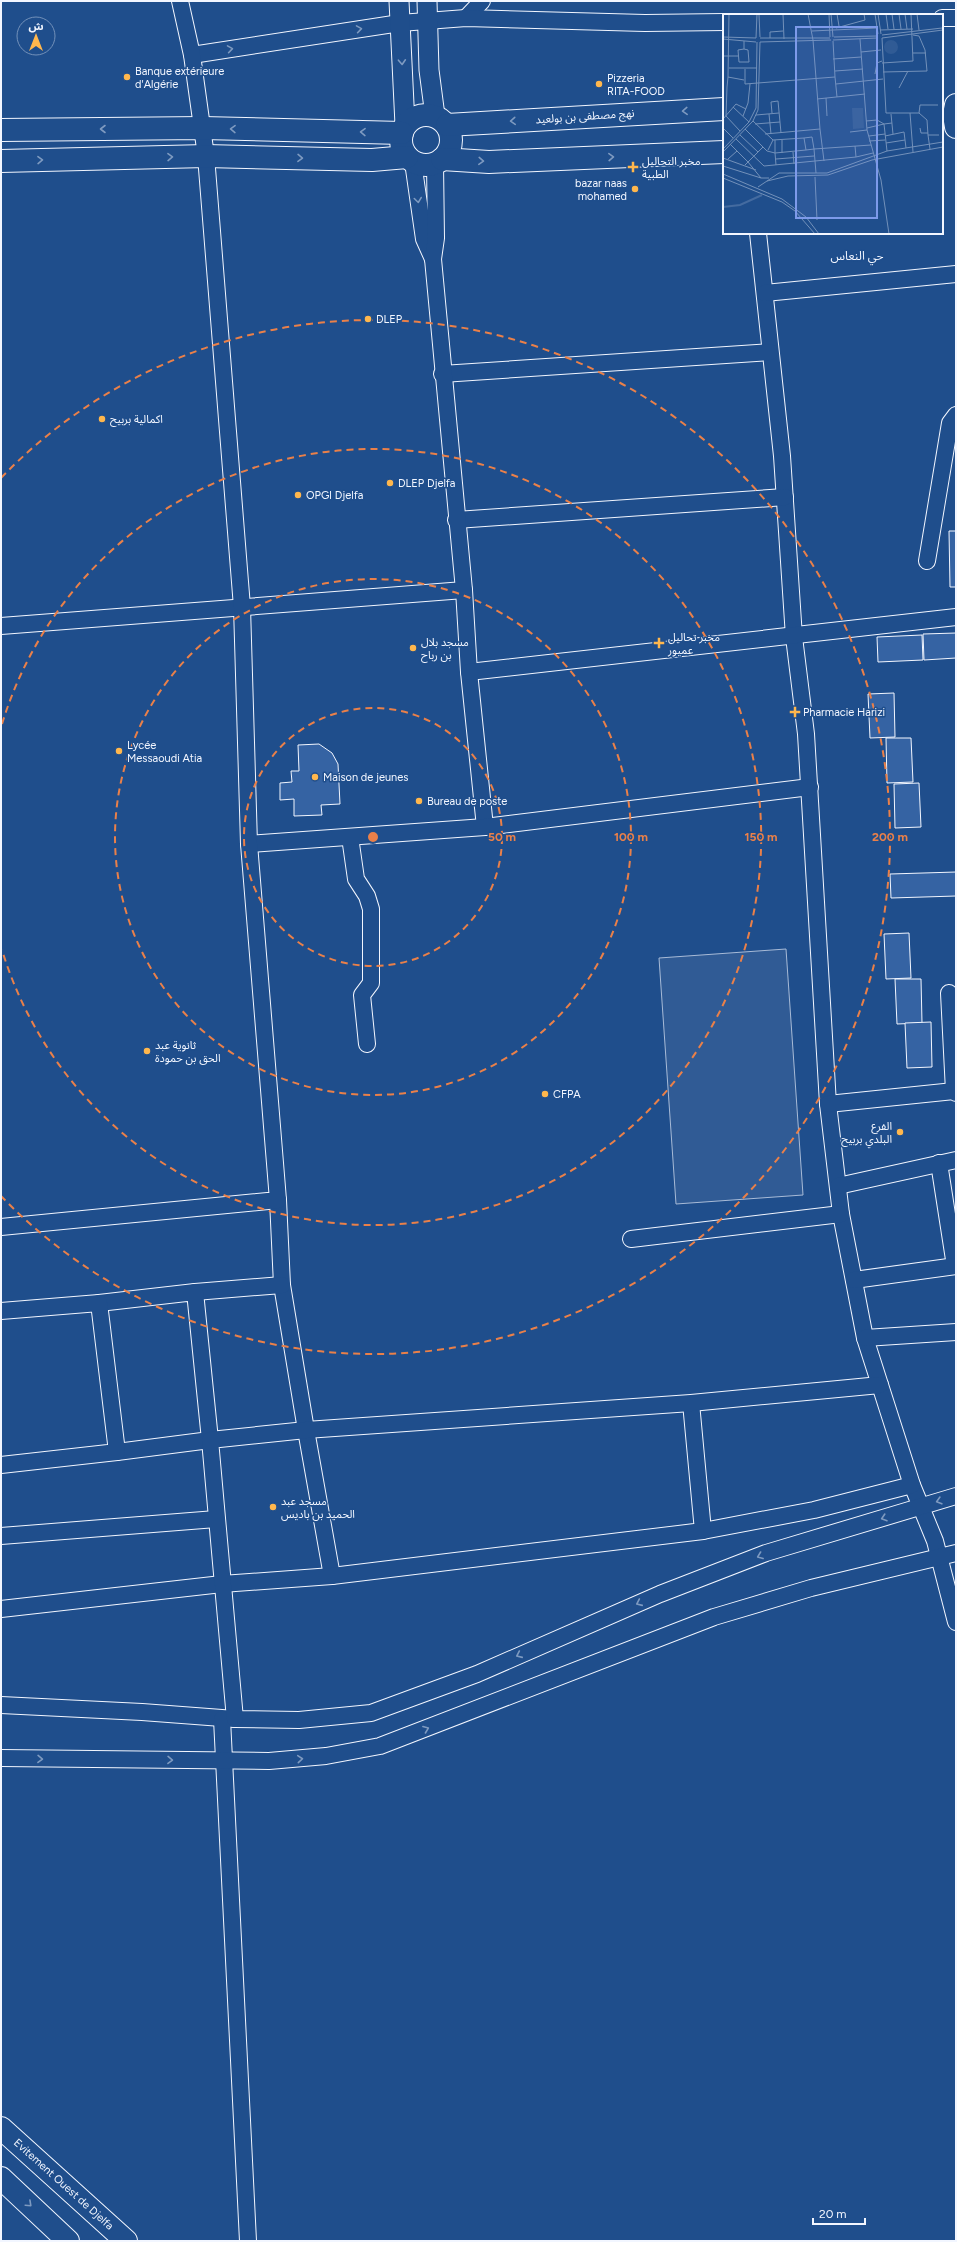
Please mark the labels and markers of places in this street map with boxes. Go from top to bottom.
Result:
place label: Banque extérieure d'Algérie [135,65,224,91]
marker: Banque extérieure d'Algérie [122,72,132,82]
place label: Pizzeria RITA-FOOD [607,72,665,98]
marker: Pizzeria RITA-FOOD [594,79,604,89]
place label: مخبر التحاليل الطبية [642,155,701,181]
marker: مخبر التحاليل الطبية [627,161,639,173]
place label: bazar naas mohamed [575,177,627,203]
marker: bazar naas mohamed [630,184,640,194]
place label: DLEP [376,313,403,326]
marker: DLEP [363,314,373,324]
place label: اكمالية بربيح [110,413,163,427]
marker: اكمالية بربيح [97,414,107,424]
place label: DLEP Djelfa [398,477,455,490]
marker: DLEP Djelfa [385,478,395,488]
place label: OPGI Djelfa [306,489,363,502]
marker: OPGI Djelfa [293,490,303,500]
place label: مخبر تحاليل عميور [667,631,720,657]
place label: مسجد بلال بن رباح [421,636,469,663]
marker: مخبر تحاليل عميور [653,637,665,649]
marker: مسجد بلال بن رباح [408,643,418,653]
place label: Pharmacie Harizi [803,706,885,719]
marker: Pharmacie Harizi [790,707,800,717]
place label: Lycée Messaoudi Atia [127,739,202,765]
marker: Lycée Messaoudi Atia [114,746,124,756]
place label: Maison de jeunes [323,771,408,784]
marker: Maison de jeunes [310,772,320,782]
place label: Bureau de poste [427,795,507,808]
marker: Bureau de poste [414,796,424,806]
centre of rings [366,830,380,844]
place label: ثانوية عبد الحق بن حمودة [155,1039,221,1065]
marker: ثانوية عبد الحق بن حمودة [142,1046,152,1056]
place label: CFPA [553,1088,581,1101]
marker: CFPA [540,1089,550,1099]
place label: الفرع البلدي بربيح [841,1120,892,1149]
marker: الفرع البلدي بربيح [895,1127,905,1137]
place label: مسجد عبد الحميد بن باديس [281,1495,355,1521]
marker: مسجد عبد الحميد بن باديس [268,1502,278,1512]

